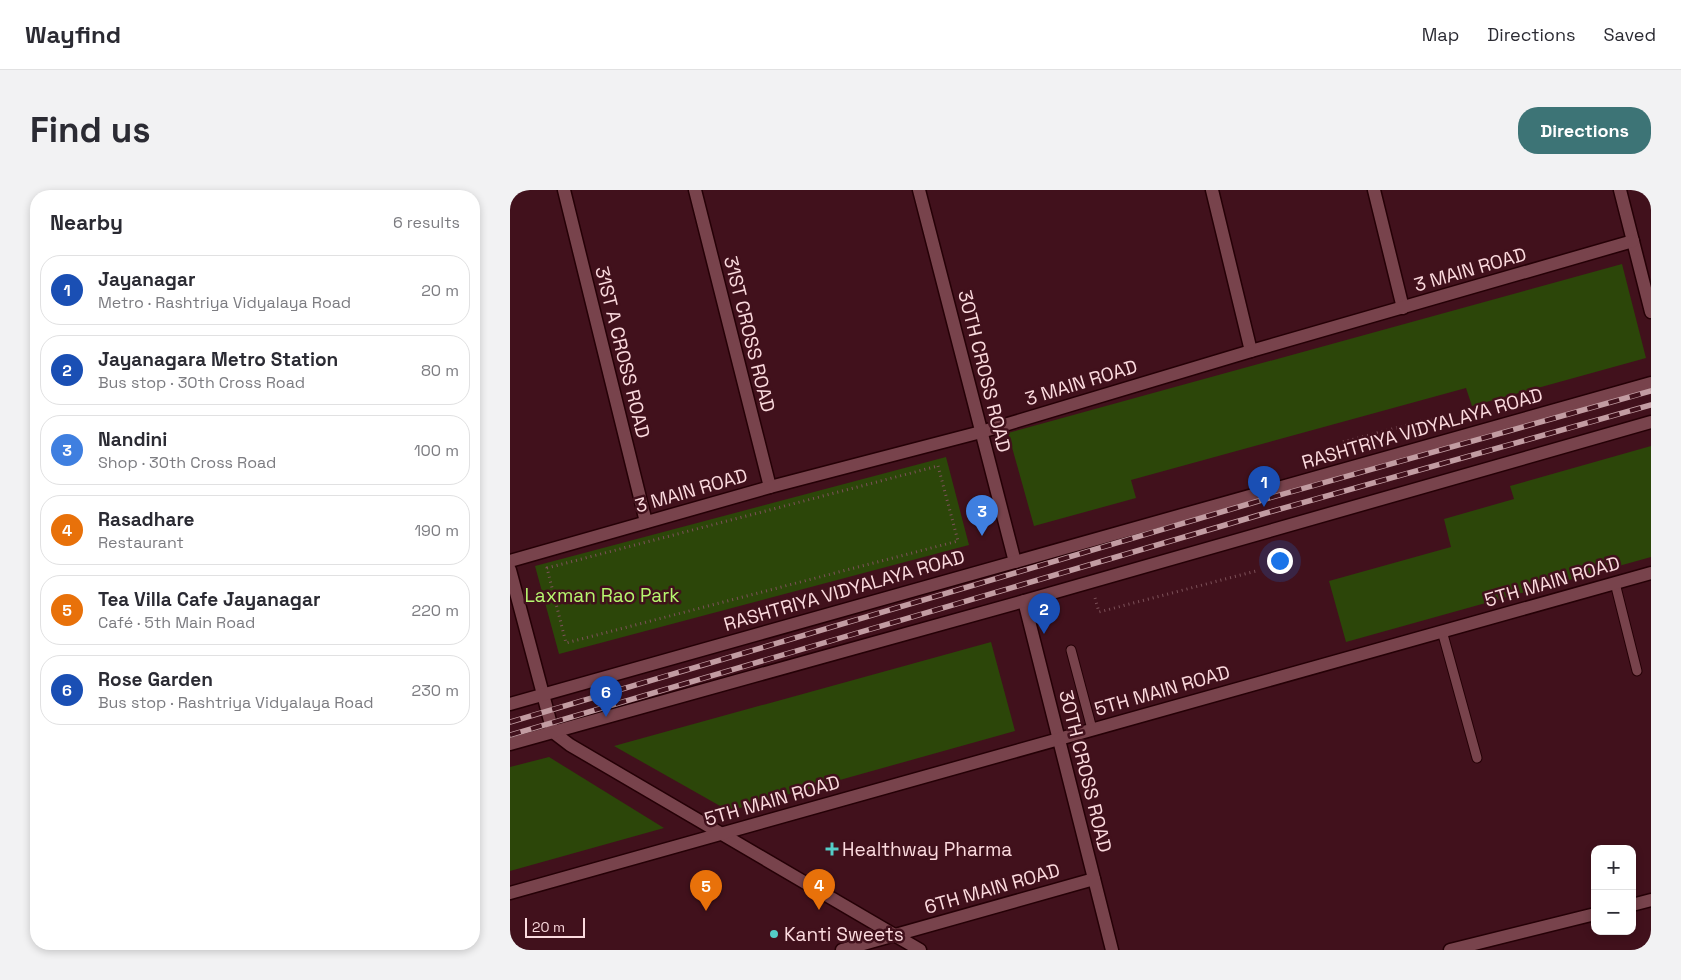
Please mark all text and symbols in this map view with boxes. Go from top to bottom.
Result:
text: Wayfind [25,19,121,50]
text: Map [1422,23,1459,46]
text: Directions [1487,23,1576,46]
text: Saved [1604,23,1656,46]
button: Directions [1518,107,1651,154]
text: Find us [30,108,151,152]
text: Nearby [50,209,123,236]
text: 6 results [393,212,460,233]
street label: 3 MAIN ROAD [1411,241,1529,297]
street label: 31ST CROSS ROAD [718,253,781,415]
street label: 31ST A CROSS ROAD [589,264,656,441]
text: Jayanagar [98,267,195,292]
text: 1 [63,280,71,301]
text: 20 m [421,280,459,301]
street label: 30TH CROSS ROAD [952,287,1017,455]
text: Metro · Rashtriya Vidyalaya Road [98,292,351,313]
text: Jayanagara Metro Station [98,347,338,372]
street label: 3 MAIN ROAD [1022,354,1140,411]
text: 2 [62,360,72,381]
text: 80 m [421,360,459,381]
text: Bus stop · 30th Cross Road [98,372,305,393]
street label: RASHTRIYA VIDYALAYA ROAD [1299,382,1546,475]
text: Nandini [98,427,167,452]
text: 3 [62,440,72,461]
text: 100 m [414,440,459,461]
text: Shop · 30th Cross Road [98,452,276,473]
street label: 3 MAIN ROAD [632,462,750,518]
pin: 1 [1248,466,1280,507]
pin: 3 [966,495,998,536]
text: Rasadhare [98,507,195,532]
text: 4 [62,520,72,541]
text: 190 m [414,520,459,541]
text: Restaurant [98,532,184,553]
street label: RASHTRIYA VIDYALAYA ROAD [721,544,968,637]
your location [1267,548,1293,574]
street label: 5TH MAIN ROAD [1482,550,1623,613]
park label: Laxman Rao Park [524,583,680,608]
text: Tea Villa Cafe Jayanagar [98,587,320,612]
pin: 2 [1028,593,1060,634]
text: 5 [62,600,72,621]
text: 220 m [412,600,459,621]
text: Café · 5th Main Road [98,612,255,633]
street label: 5TH MAIN ROAD [1092,659,1233,722]
text: Rose Garden [98,667,213,692]
pin: 6 [590,676,622,717]
text: 6 [62,680,72,701]
text: 230 m [412,680,459,701]
street label: 30TH CROSS ROAD [1053,687,1118,855]
text: Bus stop · Rashtriya Vidyalaya Road [98,692,374,713]
street label: 5TH MAIN ROAD [702,769,843,832]
place label: Healthway Pharma [842,837,1012,862]
marker: Healthway Pharma [826,843,838,855]
map controls [1591,845,1636,935]
button: + [1591,845,1636,890]
street label: 6TH MAIN ROAD [922,857,1063,920]
pin: 4 [803,869,835,910]
pin: 5 [690,870,722,911]
button: − [1591,890,1636,935]
scale bar [525,915,585,938]
text: 20 m [532,918,565,936]
place label: Kanti Sweets [784,922,904,947]
marker: Kanti Sweets [768,928,780,940]

